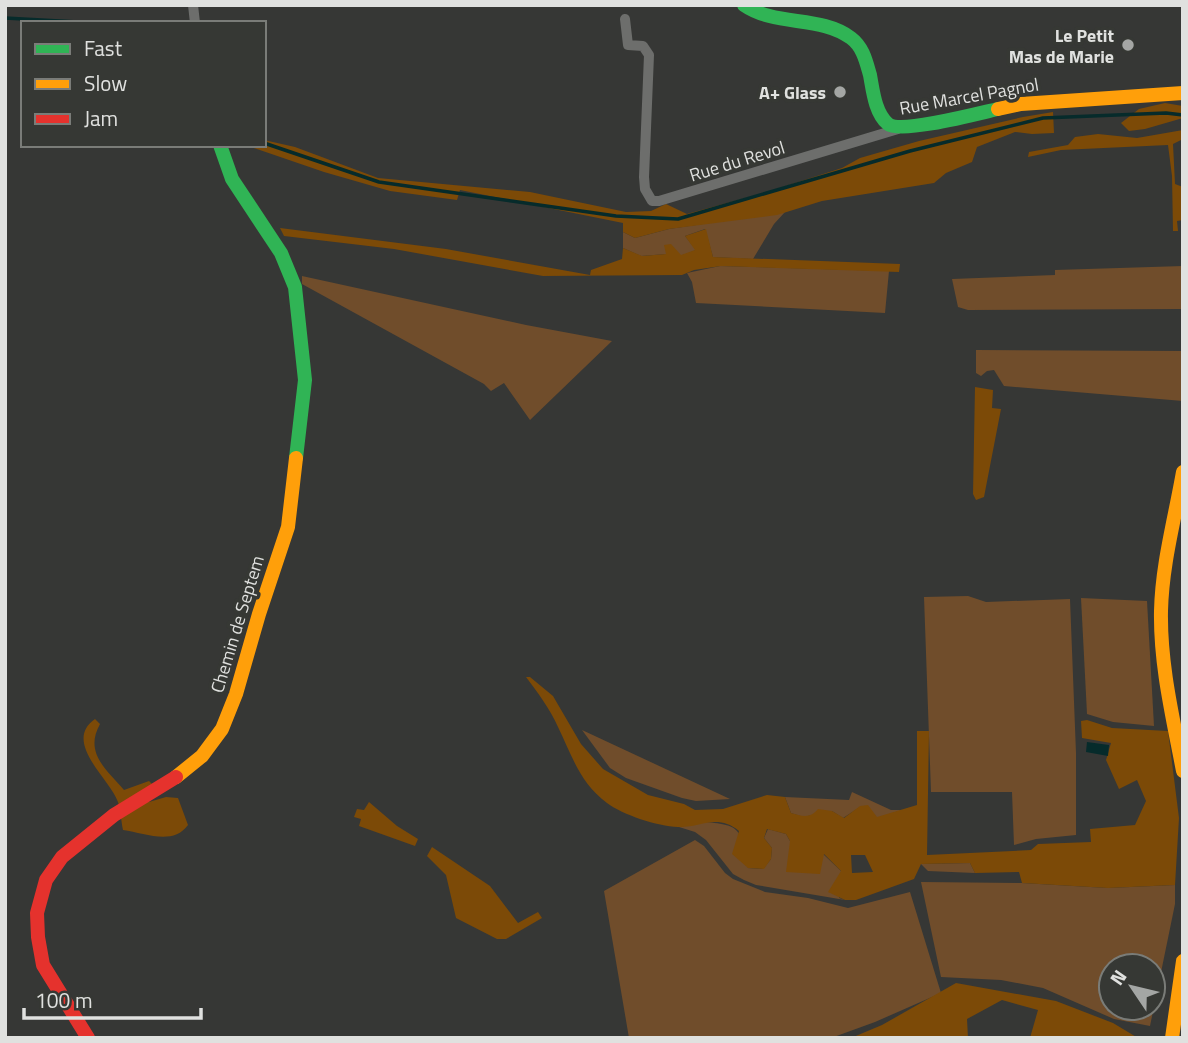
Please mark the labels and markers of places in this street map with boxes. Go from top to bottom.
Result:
place label: Le Petit Mas de Marie [1009,22,1114,70]
marker: Le Petit Mas de Marie [1120,37,1136,53]
place label: A+ Glass [759,79,826,106]
marker: A+ Glass [832,84,848,100]

